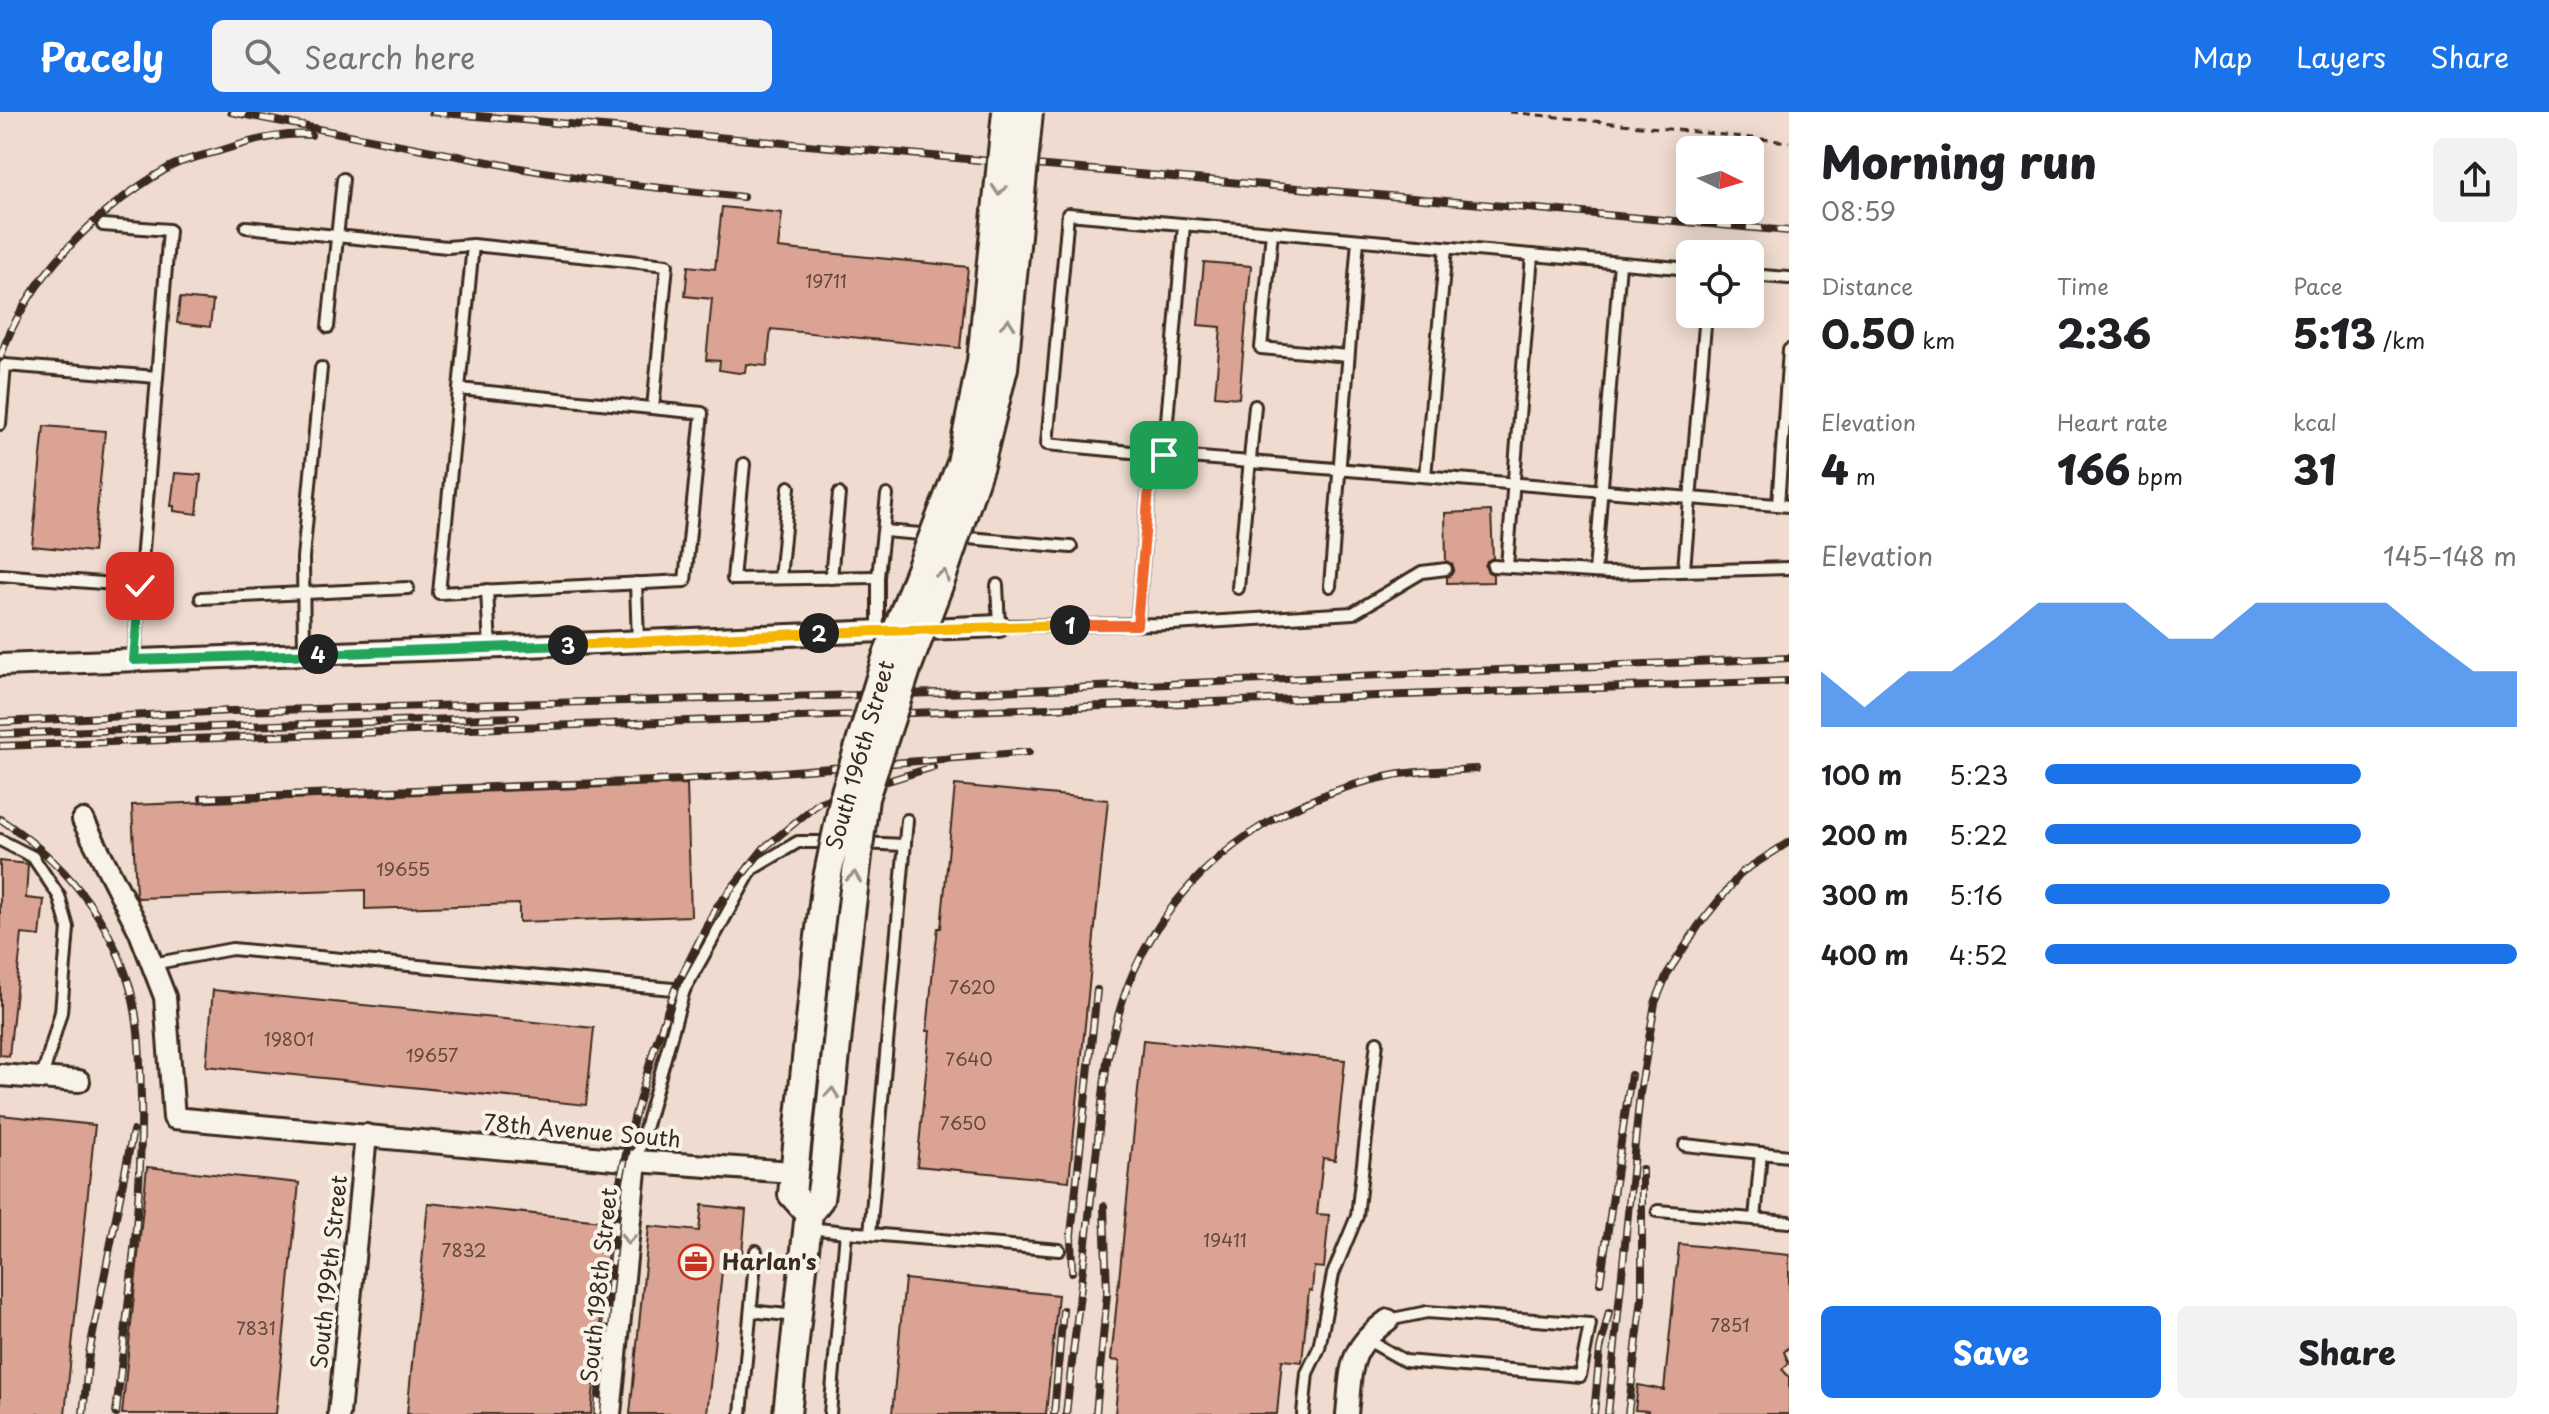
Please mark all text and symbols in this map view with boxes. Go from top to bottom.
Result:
search box [212,20,772,92]
text: Pacely [40,28,164,85]
icon: search [240,34,284,78]
text: Search here [304,34,476,79]
text: Map [2192,35,2252,78]
text: Layers [2296,35,2386,78]
text: Share [2430,35,2509,78]
text: Morning run [1821,128,2097,194]
north arrow [1676,136,1764,224]
map controls [1676,136,1764,328]
button: share [2433,138,2517,222]
one-way arrow [991,184,1008,197]
text: 08:59 [1821,191,1896,230]
button: locate [1676,240,1764,328]
house number: 19711 [805,267,847,294]
text: Distance [1821,269,1913,302]
text: Time [2057,269,2109,302]
text: Pace [2293,269,2343,302]
text: 0.50 [1821,302,1915,363]
text: 2:36 [2057,302,2151,363]
text: 5:13 [2293,302,2376,363]
one-way arrow [1000,318,1017,331]
text: km [1915,323,1955,356]
text: /km [2376,323,2425,356]
text: Elevation [1821,405,1916,438]
text: Heart rate [2057,405,2168,438]
text: kcal [2293,405,2337,438]
pin [1130,421,1198,489]
icon: arrive [1142,433,1186,477]
text: 4 [1821,438,1848,499]
text: 166 [2057,438,2130,499]
text: 31 [2293,438,2337,499]
text: m [1848,459,1876,492]
text: bpm [2130,459,2183,492]
text: Elevation [1821,536,1933,575]
text: 145–148 m [2383,536,2517,575]
pin [106,552,174,620]
icon: check [118,564,162,608]
one-way arrow [933,569,949,583]
pin: 1 [1050,605,1090,645]
text: 1 [1065,608,1075,641]
pin: 2 [799,613,839,653]
text: 2 [811,616,827,649]
pin: 3 [548,625,588,665]
text: 3 [561,628,575,661]
pin: 4 [298,634,338,674]
text: 4 [311,637,325,670]
street label: South 196th Street [816,656,901,853]
text: 100 m [1821,755,1902,794]
text: 5:23 [1949,755,2008,794]
text: 200 m [1821,815,1908,854]
text: 5:22 [1949,815,2008,854]
house number: 19655 [376,855,430,882]
one-way arrow [845,870,862,884]
text: 300 m [1821,875,1909,914]
text: 5:16 [1949,875,2003,914]
text: 400 m [1821,935,1909,974]
text: 4:52 [1949,935,2008,974]
house number: 7620 [949,973,995,1000]
house number: 19801 [264,1025,314,1052]
house number: 19657 [406,1041,458,1068]
house number: 7640 [945,1045,993,1072]
one-way arrow [823,1086,840,1099]
street label: 78th Avenue South [482,1104,682,1155]
house number: 7650 [940,1109,986,1136]
street label: South 199th Street [301,1173,354,1370]
street label: South 198th Street [571,1186,624,1384]
house number: 19411 [1203,1226,1247,1253]
one-way arrow [620,1233,637,1246]
house number: 7832 [441,1236,487,1263]
office icon: Harlan's [677,1243,715,1281]
place label: Harlan's [722,1244,817,1277]
button: Save [1821,1306,2161,1398]
button: Share [2177,1306,2517,1398]
house number: 7851 [1710,1311,1750,1338]
house number: 7831 [236,1314,276,1341]

